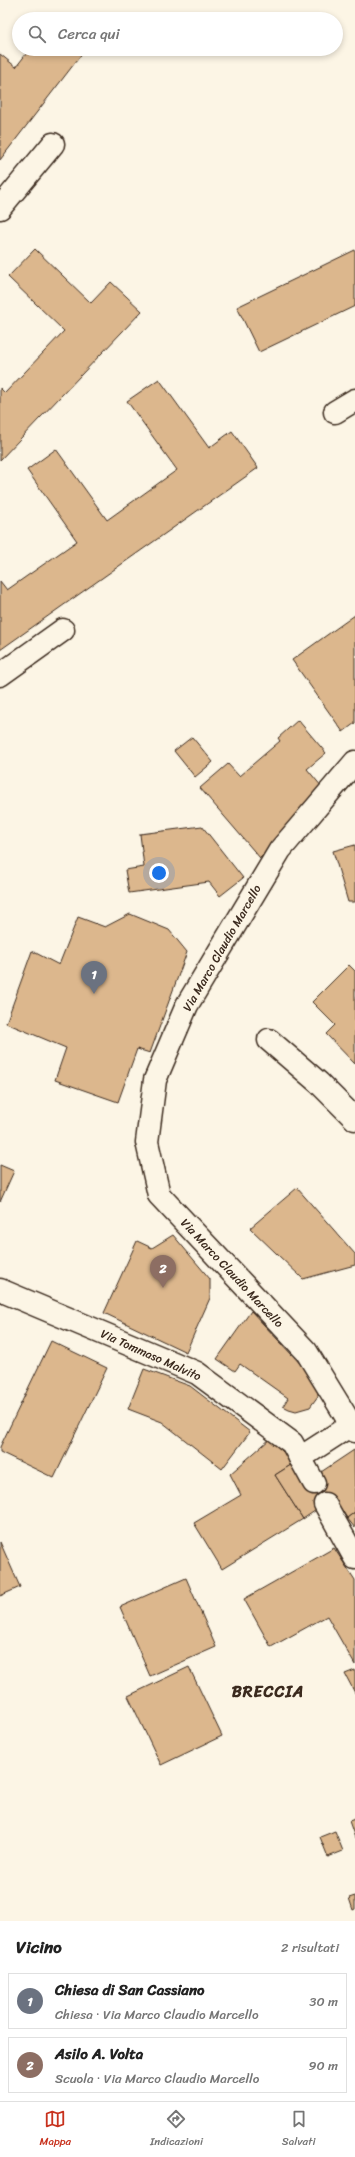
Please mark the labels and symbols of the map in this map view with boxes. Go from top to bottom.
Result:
your location [149,863,169,883]
street label: Via Marco Claudio Marcello [177,880,267,1016]
pin: 1 [81,961,107,994]
street label: Via Marco Claudio Marcello [175,1213,289,1333]
pin: 2 [150,1255,176,1288]
street label: Via Tommaso Malvito [97,1323,205,1387]
district label: BRECCIA [232,1677,304,1706]

